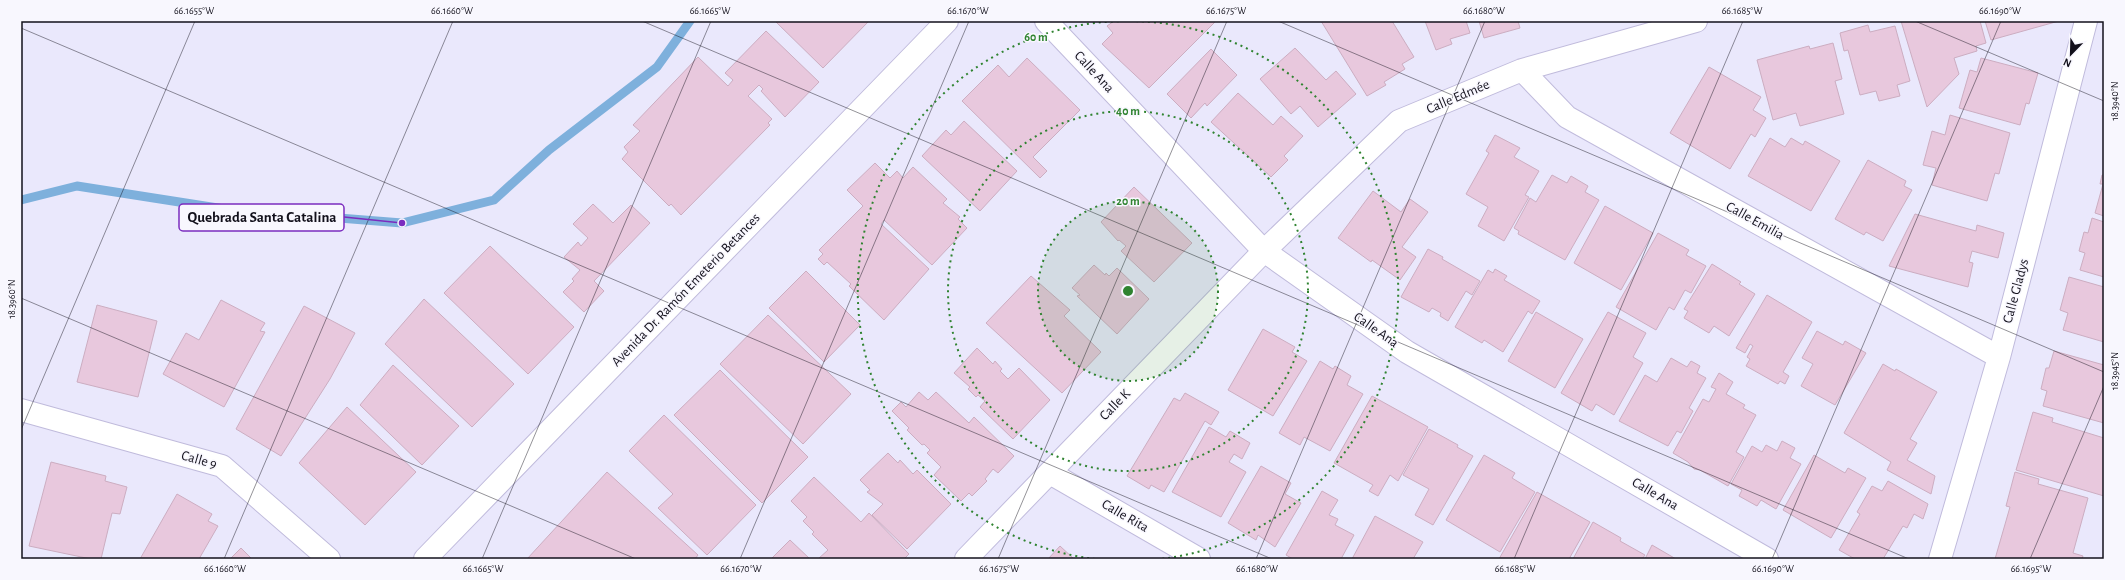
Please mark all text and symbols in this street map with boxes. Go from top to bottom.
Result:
text: 66.1655°W [174,6,214,16]
text: 66.1660°W [431,6,473,16]
text: 66.1665°W [690,6,730,16]
text: 66.1670°W [947,6,989,16]
text: 66.1675°W [1206,6,1246,16]
text: 66.1680°W [1463,6,1505,16]
text: 66.1685°W [1722,6,1762,16]
text: 66.1690°W [1979,6,2021,16]
text: 60 m [1024,31,1048,43]
north arrow [2051,34,2091,74]
street label: Calle Ana [1071,49,1117,96]
text: N [2062,56,2073,69]
street label: Calle Edmée [1424,77,1492,117]
text: 18.3940°N [2110,81,2120,121]
text: 40 m [1116,105,1140,117]
text: 20 m [1116,195,1140,207]
street label: Calle Emilia [1724,199,1787,243]
callout: Quebrada Santa Catalina [179,204,344,231]
text: Quebrada Santa Catalina [187,210,337,225]
street label: Avenida Dr. Ramón Emeterio Betances [609,211,763,369]
street label: Calle Gladys [2001,257,2031,325]
text: 18.3960°N [7,279,17,319]
centre of rings [1121,284,1135,298]
street label: Calle Ana [1351,310,1401,351]
text: 18.3945°N [2110,352,2120,390]
street label: Calle K [1097,387,1133,423]
street label: Calle 9 [180,448,218,472]
street label: Calle Ana [1629,475,1681,513]
street label: Calle Rita [1099,497,1151,535]
text: 66.1660°W [204,564,246,574]
text: 66.1665°W [463,564,503,574]
text: 66.1670°W [720,564,762,574]
text: 66.1675°W [979,564,1019,574]
text: 66.1680°W [1236,564,1278,574]
text: 66.1685°W [1495,564,1535,574]
text: 66.1690°W [1752,564,1794,574]
text: 66.1695°W [2011,564,2051,574]

